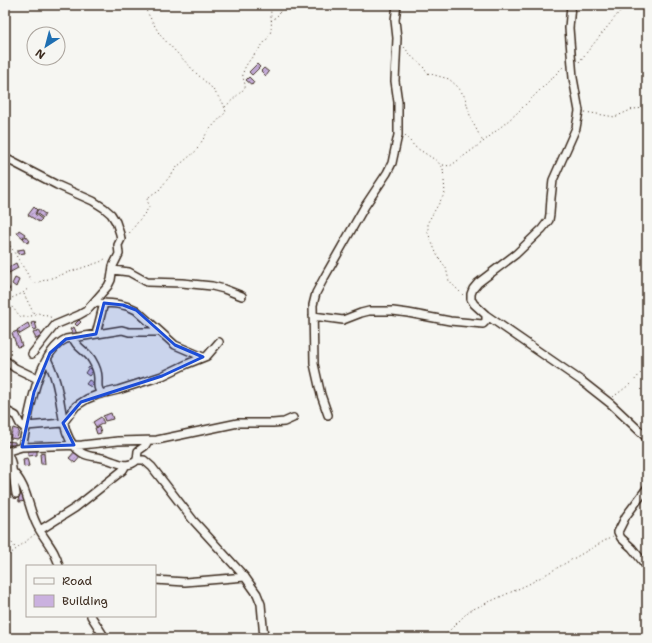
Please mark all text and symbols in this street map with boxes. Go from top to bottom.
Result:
north arrow [26,26,66,66]
text: N [32,45,48,62]
legend [26,565,156,617]
text: Road [62,573,93,589]
text: Building [62,593,108,609]

